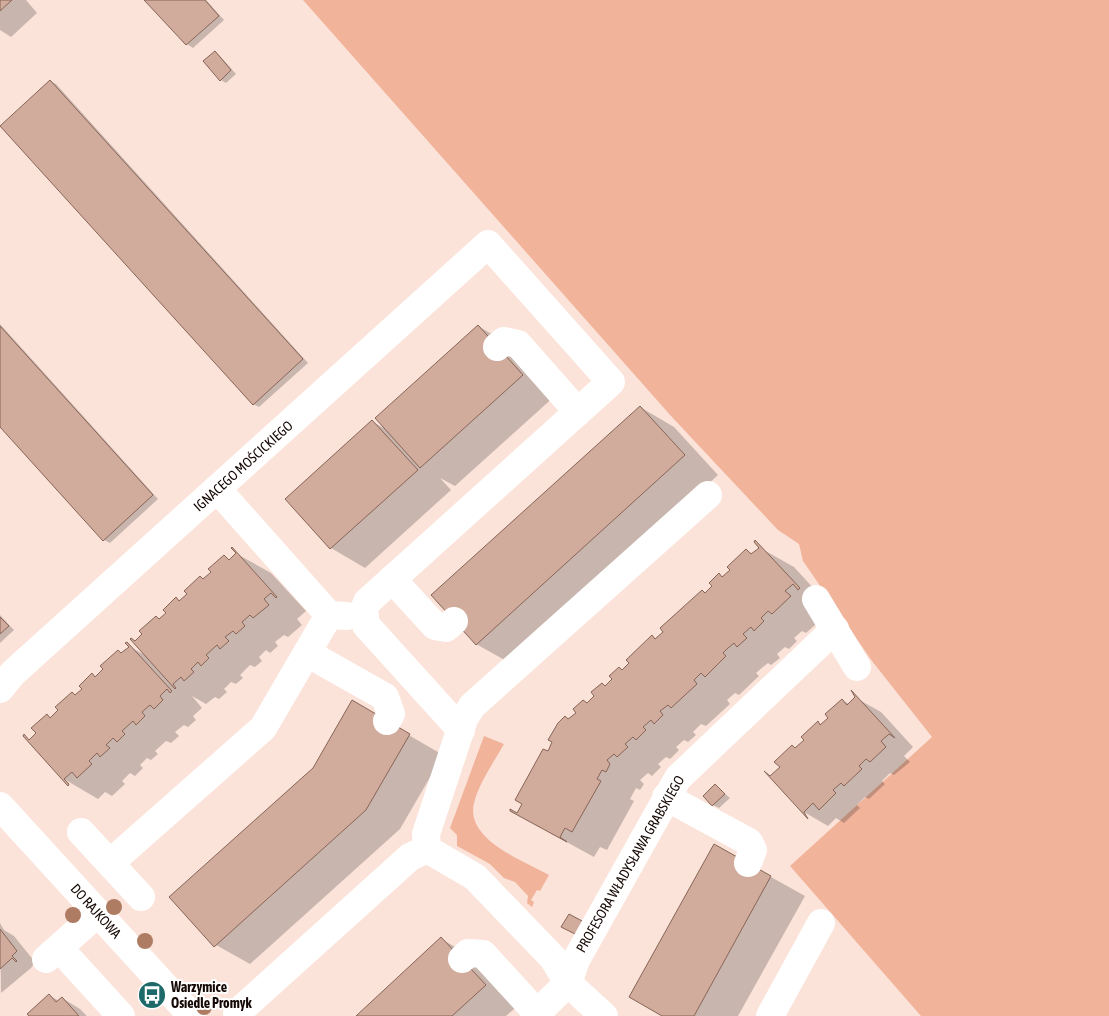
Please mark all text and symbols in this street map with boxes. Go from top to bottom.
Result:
street label: IGNACEGO MOŚCICKIEGO [190,417,296,515]
street label: PROFESORA WŁADYSŁAWA GRABSKIEGO [573,773,687,955]
street label: DO RAJKOWA [67,881,125,942]
place label: Warzymice Osiedle Promyk [170,979,253,1011]
bus stop icon: Warzymice Osiedle Promyk [137,980,167,1010]

